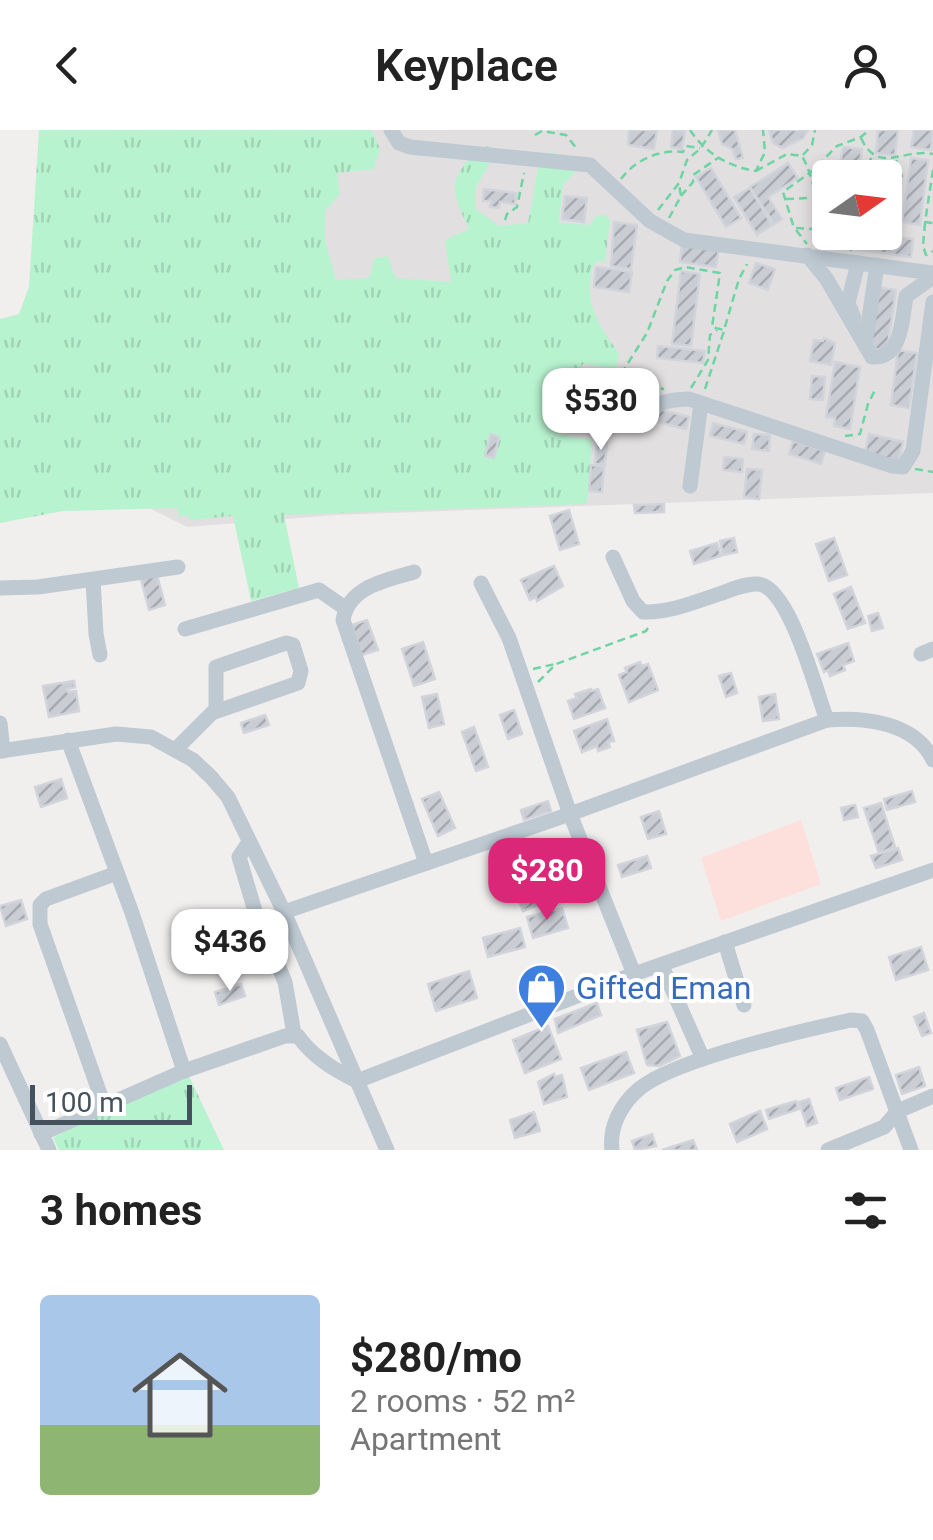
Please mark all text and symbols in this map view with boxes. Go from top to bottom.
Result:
icon: back [40,38,95,93]
icon: person [838,38,893,93]
text: Keyplace [375,39,558,92]
north arrow [812,160,902,250]
map controls [812,160,902,250]
pin: $530 [542,368,660,453]
text: $530 [564,381,638,419]
pin: $280 [488,838,606,923]
text: $280 [510,851,584,889]
pin: $436 [171,909,289,994]
text: $436 [193,922,267,960]
shop icon: Gifted Eman [515,962,567,1030]
place label: Gifted Eman [576,969,751,1007]
scale bar [30,1080,192,1124]
text: 100 m [45,1086,124,1119]
icon: filters [838,1183,893,1238]
text: 3 homes [40,1186,202,1235]
text: $280/mo [350,1333,522,1382]
icon: home [120,1335,240,1455]
text: 2 rooms · 52 m² [350,1382,575,1420]
text: Apartment [350,1420,502,1458]

